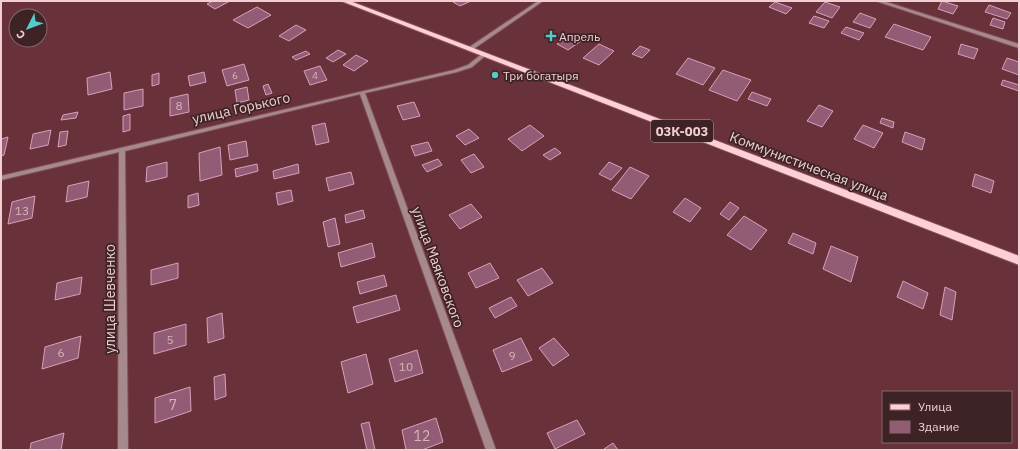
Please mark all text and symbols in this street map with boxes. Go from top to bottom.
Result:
north arrow [8,8,48,48]
text: С [13,27,28,42]
place label: Апрель [559,29,600,44]
marker: Апрель [546,31,556,41]
place label: Три богатыря [503,68,579,83]
house number: 6 [232,69,238,82]
house number: 4 [312,69,318,82]
marker: Три богатыря [490,70,500,80]
street label: улица Горького [190,88,292,128]
house number: 8 [175,98,183,113]
road number: 03К-003 [651,120,713,142]
street label: Коммунистическая улица [727,127,891,205]
house number: 13 [15,203,29,218]
street label: улица Маяковского [408,204,468,330]
street label: улица Шевченко [101,244,119,354]
house number: 5 [166,332,174,347]
house number: 6 [57,345,65,360]
house number: 9 [508,348,516,363]
house number: 10 [399,359,413,374]
legend [882,391,1012,443]
house number: 7 [169,396,177,414]
text: Улица [918,399,952,414]
text: Здание [918,419,960,434]
house number: 12 [414,427,430,445]

